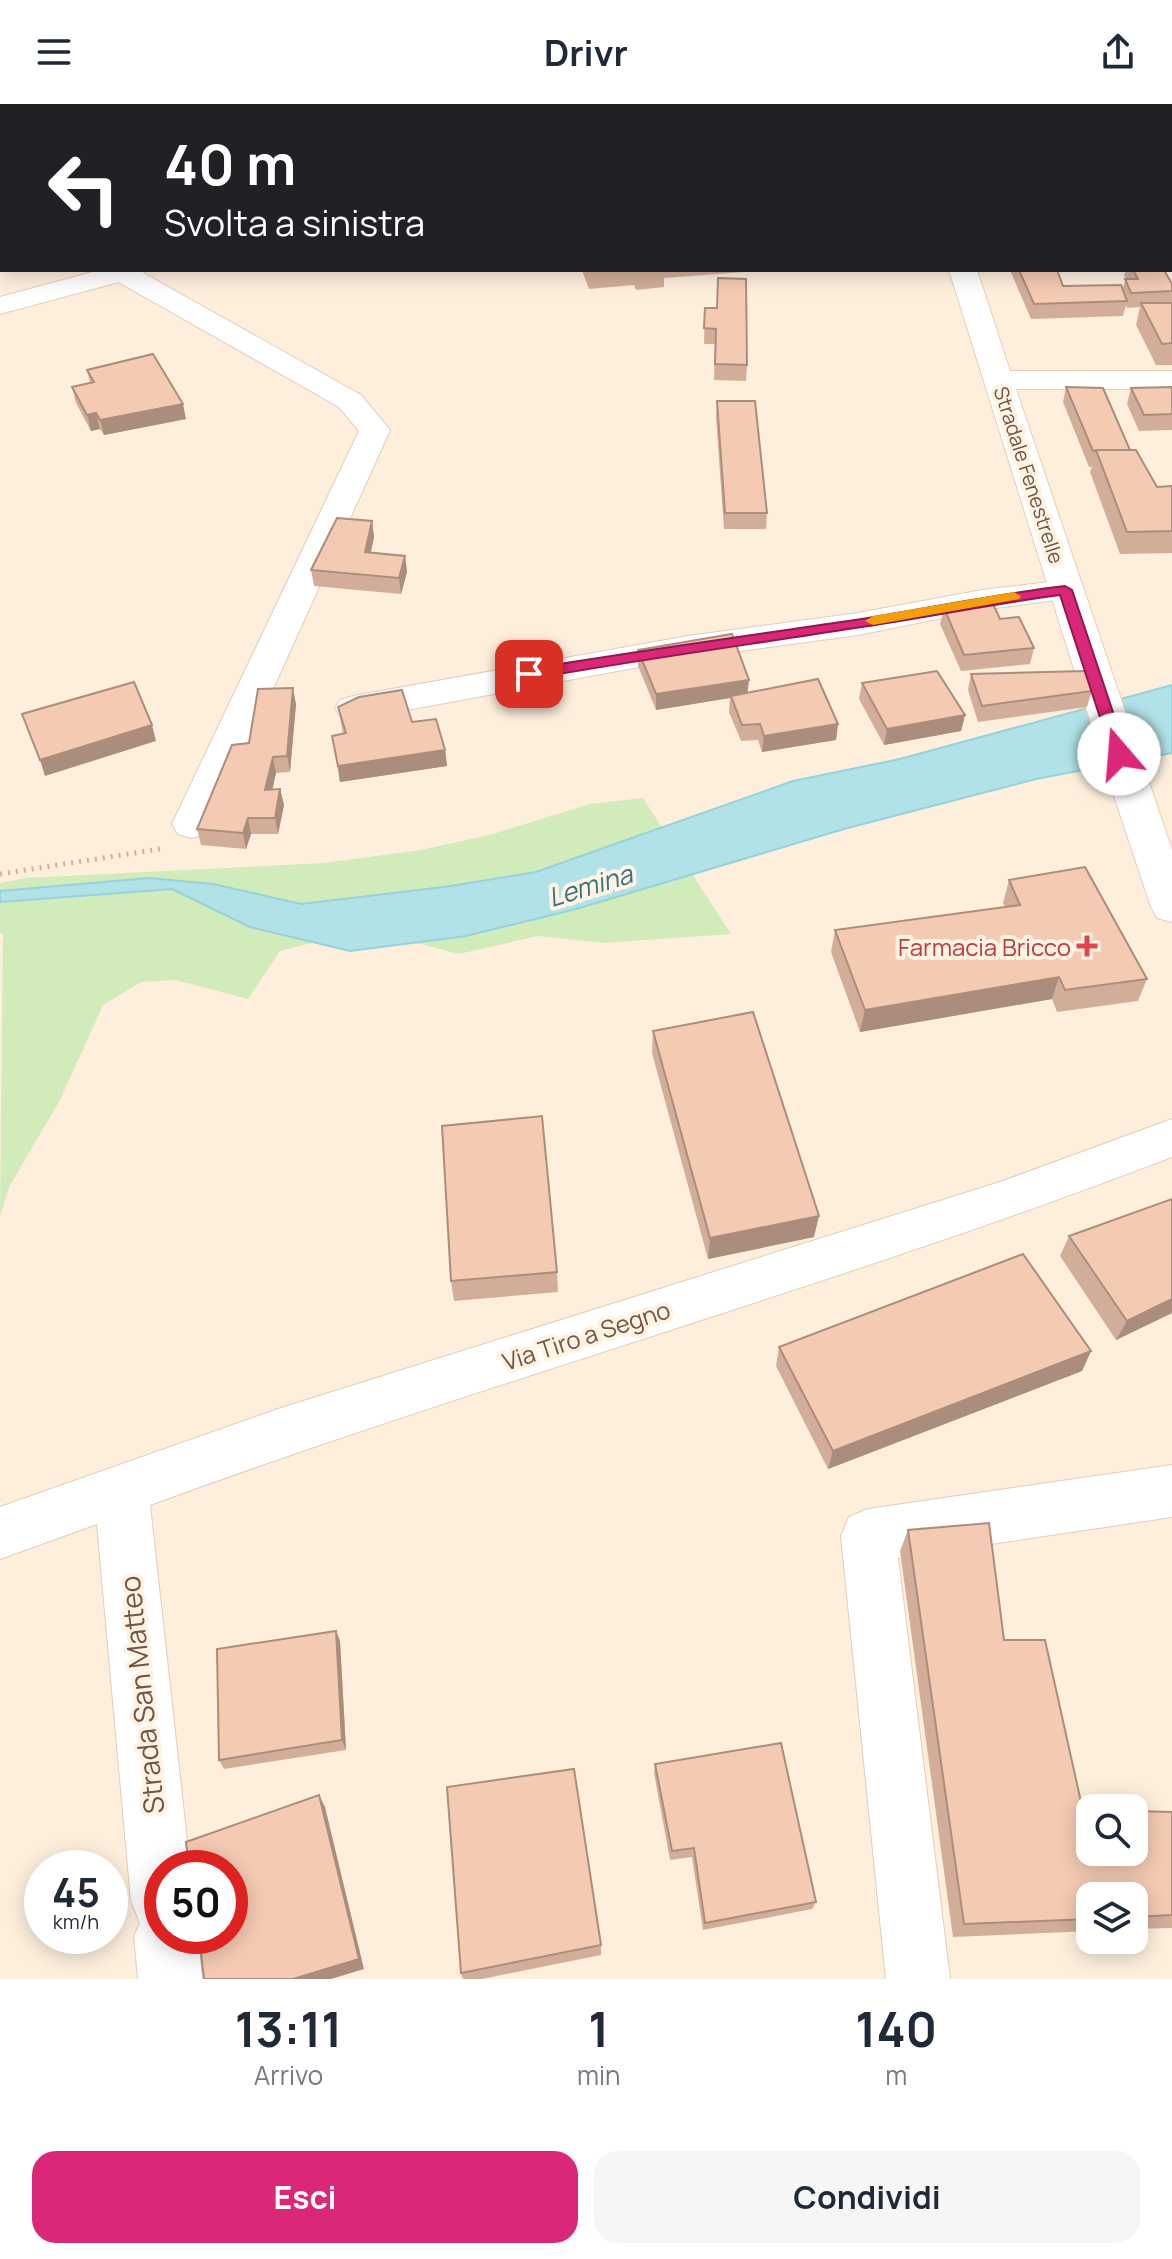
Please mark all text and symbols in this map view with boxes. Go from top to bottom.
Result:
text: Drivr [544,28,628,77]
icon: menu [32,30,76,74]
icon: share [1096,30,1140,74]
text: 40 m [164,125,296,202]
icon: left [32,136,136,240]
text: Svolta a sinistra [164,198,425,247]
street label: Stradale Fenestrelle [988,383,1070,567]
pin [495,640,563,708]
icon: arrive [507,652,551,696]
position arrow [1077,712,1161,796]
water label: Lemina [544,855,638,915]
place label: Farmacia Bricco [898,930,1071,963]
marker: Farmacia Bricco [1078,937,1096,955]
street label: Via Tiro a Segno [498,1292,674,1378]
street label: Strada San Matteo [110,1574,172,1816]
map controls [1076,1794,1148,1954]
button: search [1076,1794,1148,1866]
speed limit sign: 50 [144,1850,248,1954]
text: 45 [52,1864,100,1919]
button: layers [1076,1882,1148,1954]
text: km/h [53,1908,99,1935]
text: 13:11 [235,1996,342,2061]
text: 1 [588,1996,609,2061]
text: 140 [855,1996,937,2061]
text: Arrivo [254,2057,323,2093]
text: min [577,2057,621,2093]
text: m [885,2057,907,2093]
button: Esci [32,2151,578,2243]
button: Condividi [594,2151,1140,2243]

